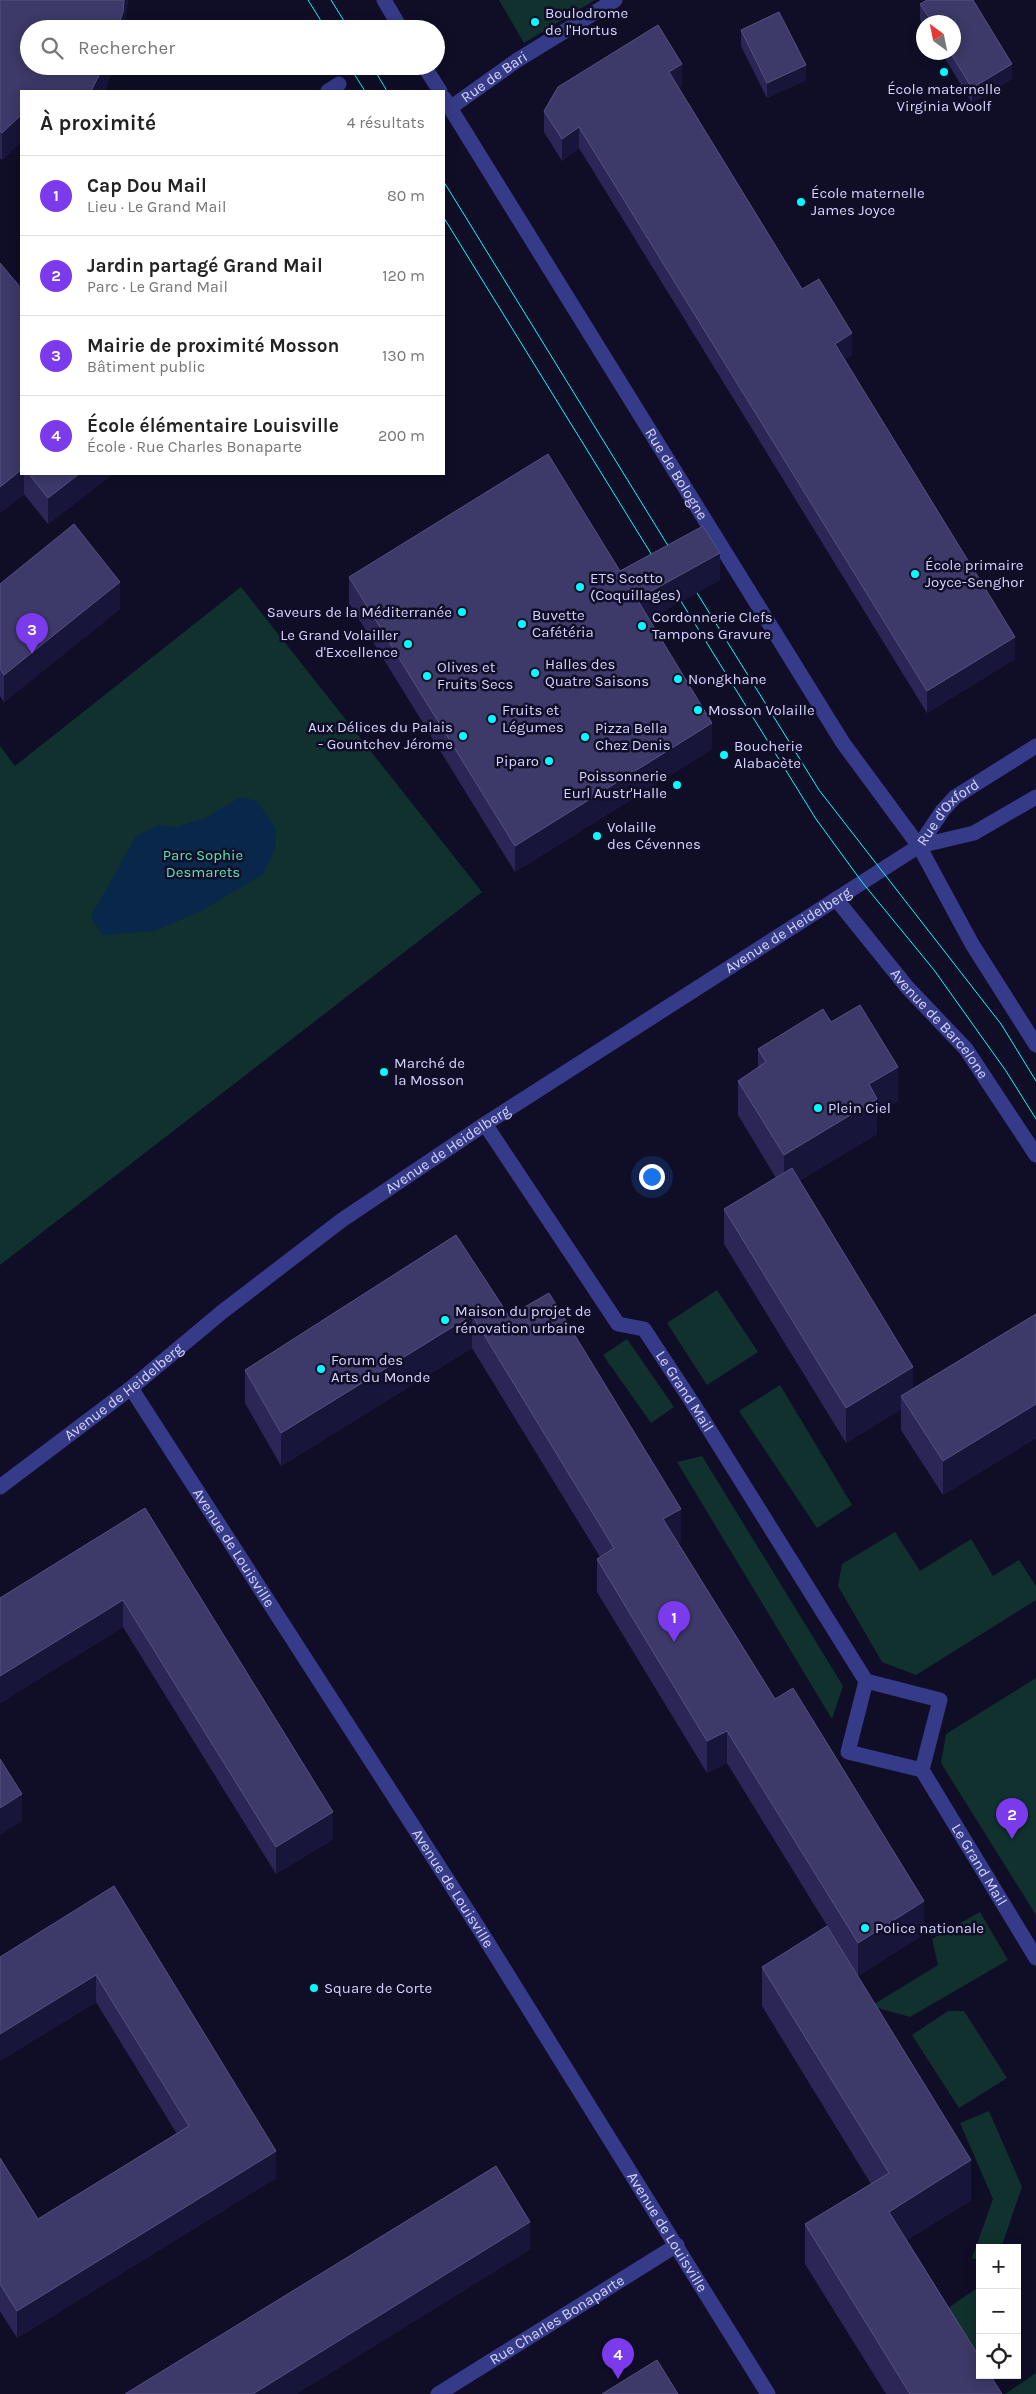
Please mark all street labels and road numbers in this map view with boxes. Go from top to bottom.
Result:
street label: Rue de Bari [457,47,531,106]
street label: Rue de Bologne [641,425,712,523]
street label: Rue d'Oxford [913,775,982,849]
street label: Avenue de Heidelberg [721,883,855,977]
street label: Avenue de Barcelone [887,965,992,1082]
street label: Avenue de Heidelberg [382,1101,514,1197]
street label: Avenue de Heidelberg [61,1339,187,1444]
street label: Le Grand Mail [652,1347,717,1435]
street label: Avenue de Louisville [189,1485,279,1611]
street label: Le Grand Mail [948,1820,1011,1909]
street label: Avenue de Louisville [408,1825,498,1951]
street label: Avenue de Louisville [623,2169,711,2295]
street label: Rue Charles Bonaparte [486,2271,628,2369]

